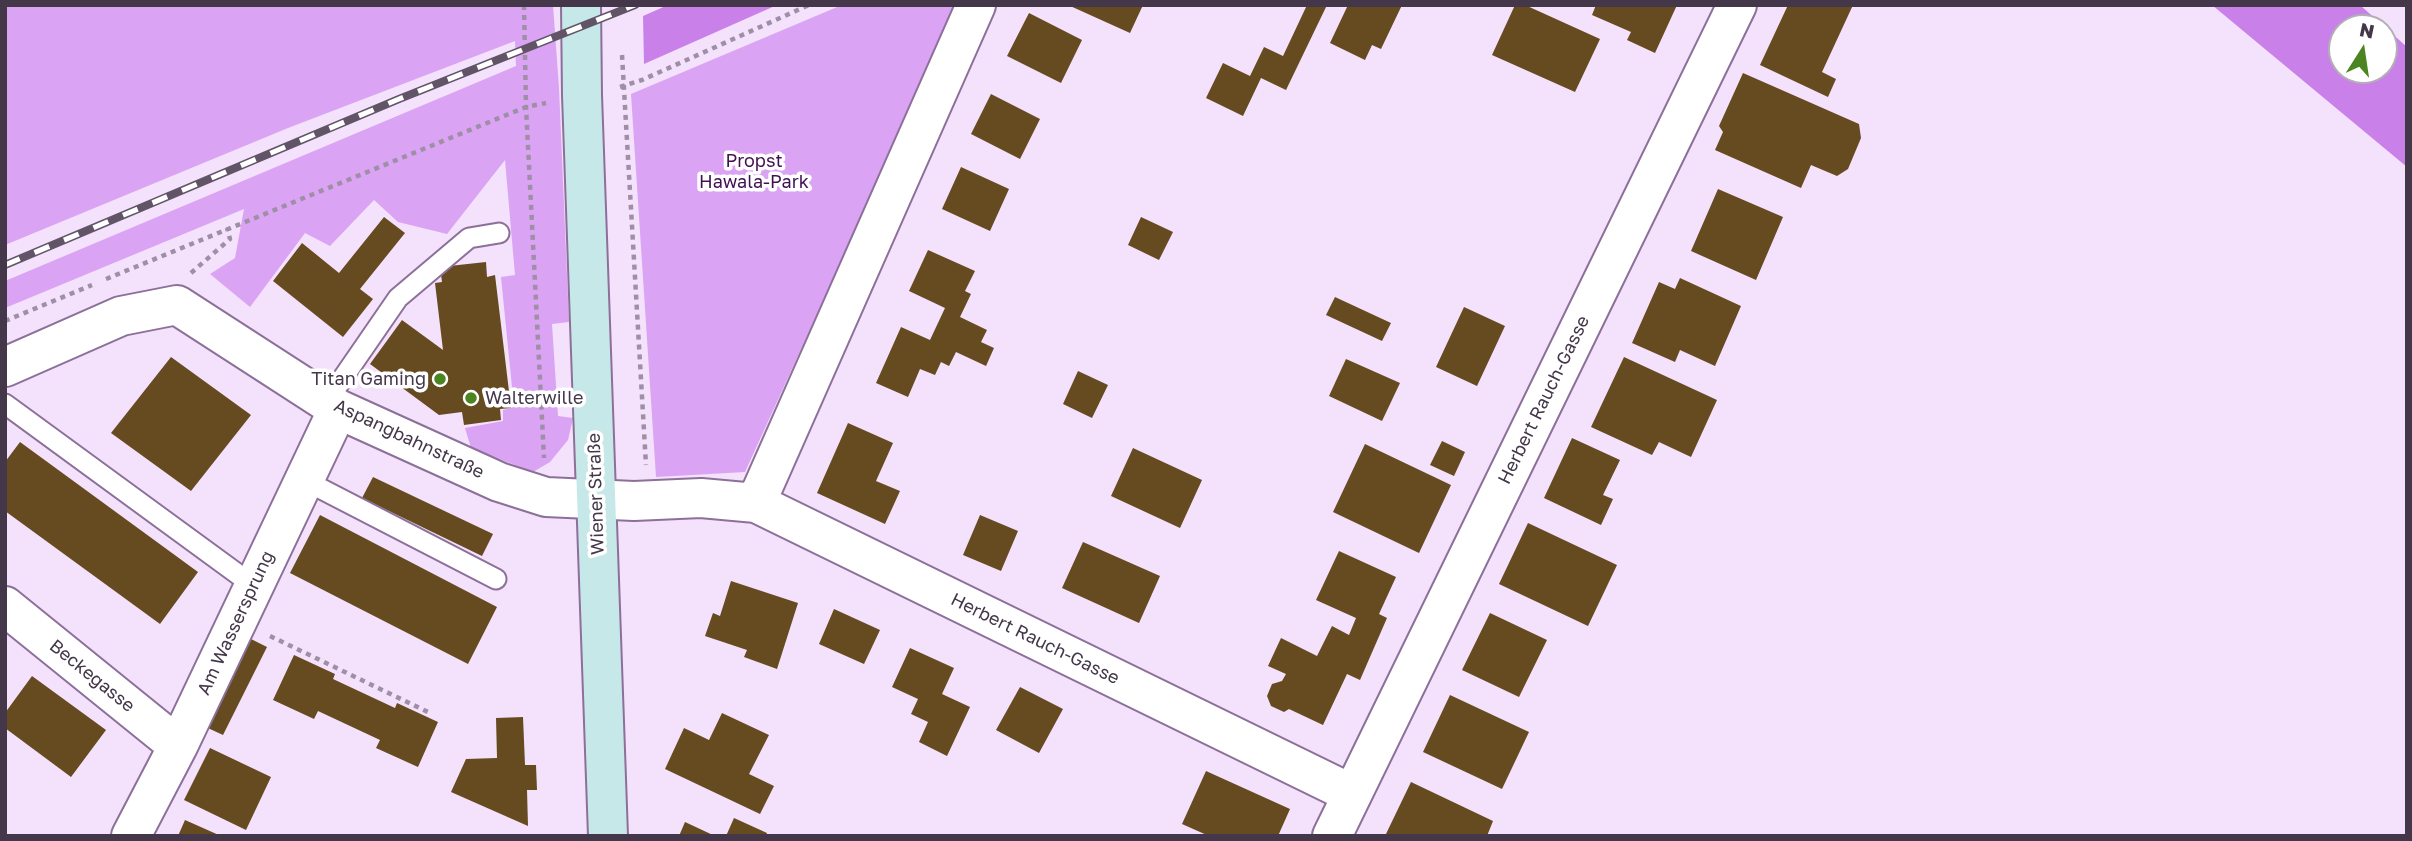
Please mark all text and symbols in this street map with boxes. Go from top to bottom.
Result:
north arrow [2328,14,2398,84]
text: N [2358,17,2377,43]
park label: Propst Hawala-Park [699,150,809,192]
street label: Herbert Rauch-Gasse [1494,312,1594,488]
place label: Titan Gaming [311,368,426,390]
marker: Titan Gaming [432,371,448,387]
place label: Walterwille [485,387,583,409]
marker: Walterwille [463,390,479,406]
street label: Aspangbahnstraße [331,395,487,483]
street label: Wiener Straße [583,433,609,555]
street label: Am Wassersprung [193,548,279,698]
street label: Herbert Rauch-Gasse [947,589,1123,689]
street label: Beckegasse [45,635,139,717]

